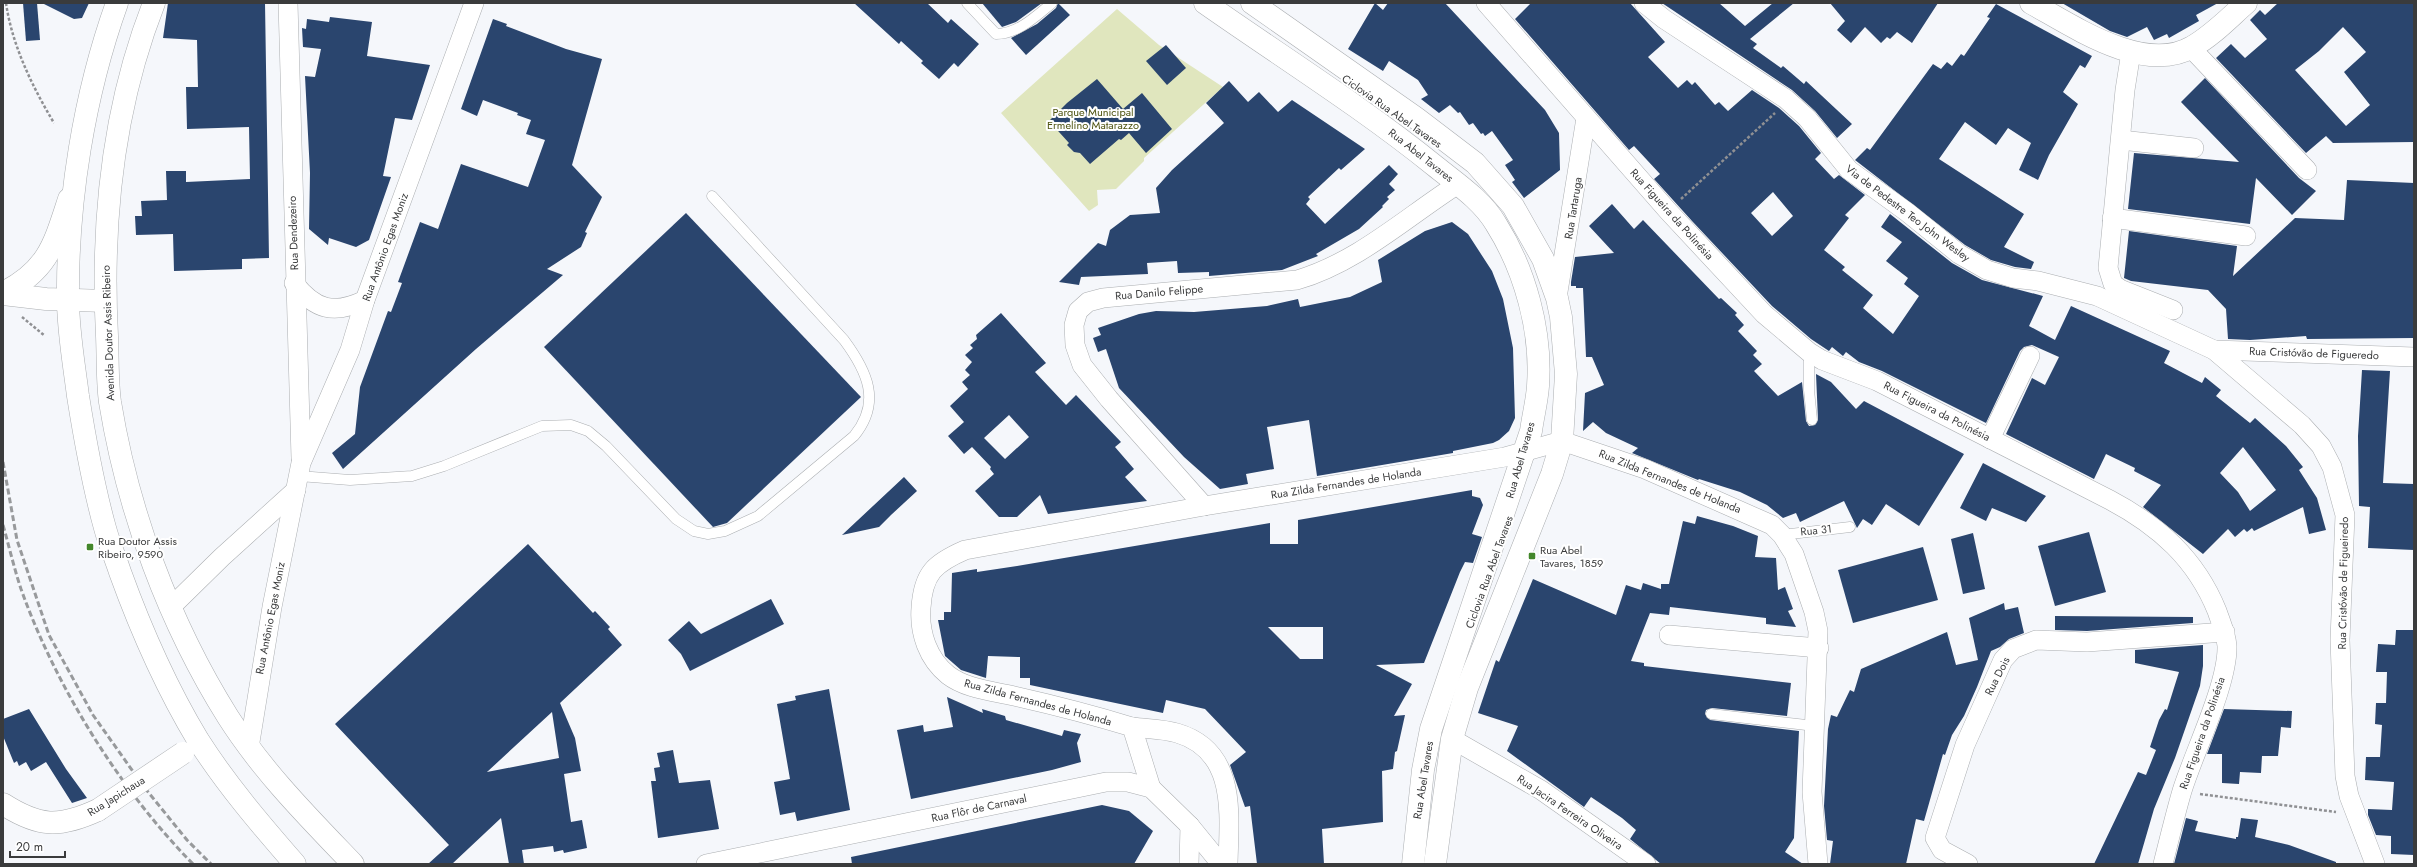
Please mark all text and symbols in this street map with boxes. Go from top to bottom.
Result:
street label: Ciclovia Rua Abel Tavares [1339,70,1446,152]
park label: Parque Municipal Ermelino Matarazzo [1047,104,1139,133]
street label: Rua Abel Tavares [1385,124,1457,186]
street label: Via de Pedestre Teo John Wesley [1842,161,1974,265]
street label: Rua Figueira da Polinésia [1627,165,1717,263]
street label: Rua Tartaruga [1560,176,1586,240]
street label: Rua Antônio Egas Moniz [358,191,412,303]
street label: Rua Dendezeiro [284,196,302,270]
street label: Avenida Doutor Assis Ribeiro [98,265,118,401]
street label: Rua Danilo Felippe [1114,280,1204,304]
street label: Rua Cristóvão de Figueredo [2249,343,2379,363]
street label: Rua Figueira da Polinésia [1881,377,1993,445]
street label: Rua Abel Tavares [1501,419,1539,500]
street label: Rua Zilda Fernandes de Holanda [1596,445,1744,517]
street label: Rua Zilda Fernandes de Holanda [1270,463,1422,503]
street label: Ciclovia Rua Abel Tavares [1461,513,1517,631]
street label: Rua Cristóvão de Figueiredo [2334,516,2352,650]
street label: Rua 31 [1800,520,1832,540]
place label: Rua Doutor Assis Ribeiro, 9590 [98,533,177,562]
marker: Rua Doutor Assis Ribeiro, 9590 [85,542,95,552]
place label: Rua Abel Tavares, 1859 [1540,542,1603,571]
marker: Rua Abel Tavares, 1859 [1527,551,1537,561]
street label: Rua Antônio Egas Moniz [251,560,289,676]
street label: Rua Dois [1980,653,2014,698]
street label: Rua Zilda Fernandes de Holanda [962,675,1114,729]
street label: Rua Figueira da Polinésia [2175,675,2229,791]
street label: Rua Abel Tavares [1409,739,1437,820]
street label: Rua Jacira Ferreira Oliveira [1514,771,1626,853]
street label: Rua Japichaua [84,772,148,820]
street label: Rua Flôr de Carnaval [930,790,1028,826]
scale bar [10,833,65,859]
text: 20 m [16,838,43,856]

